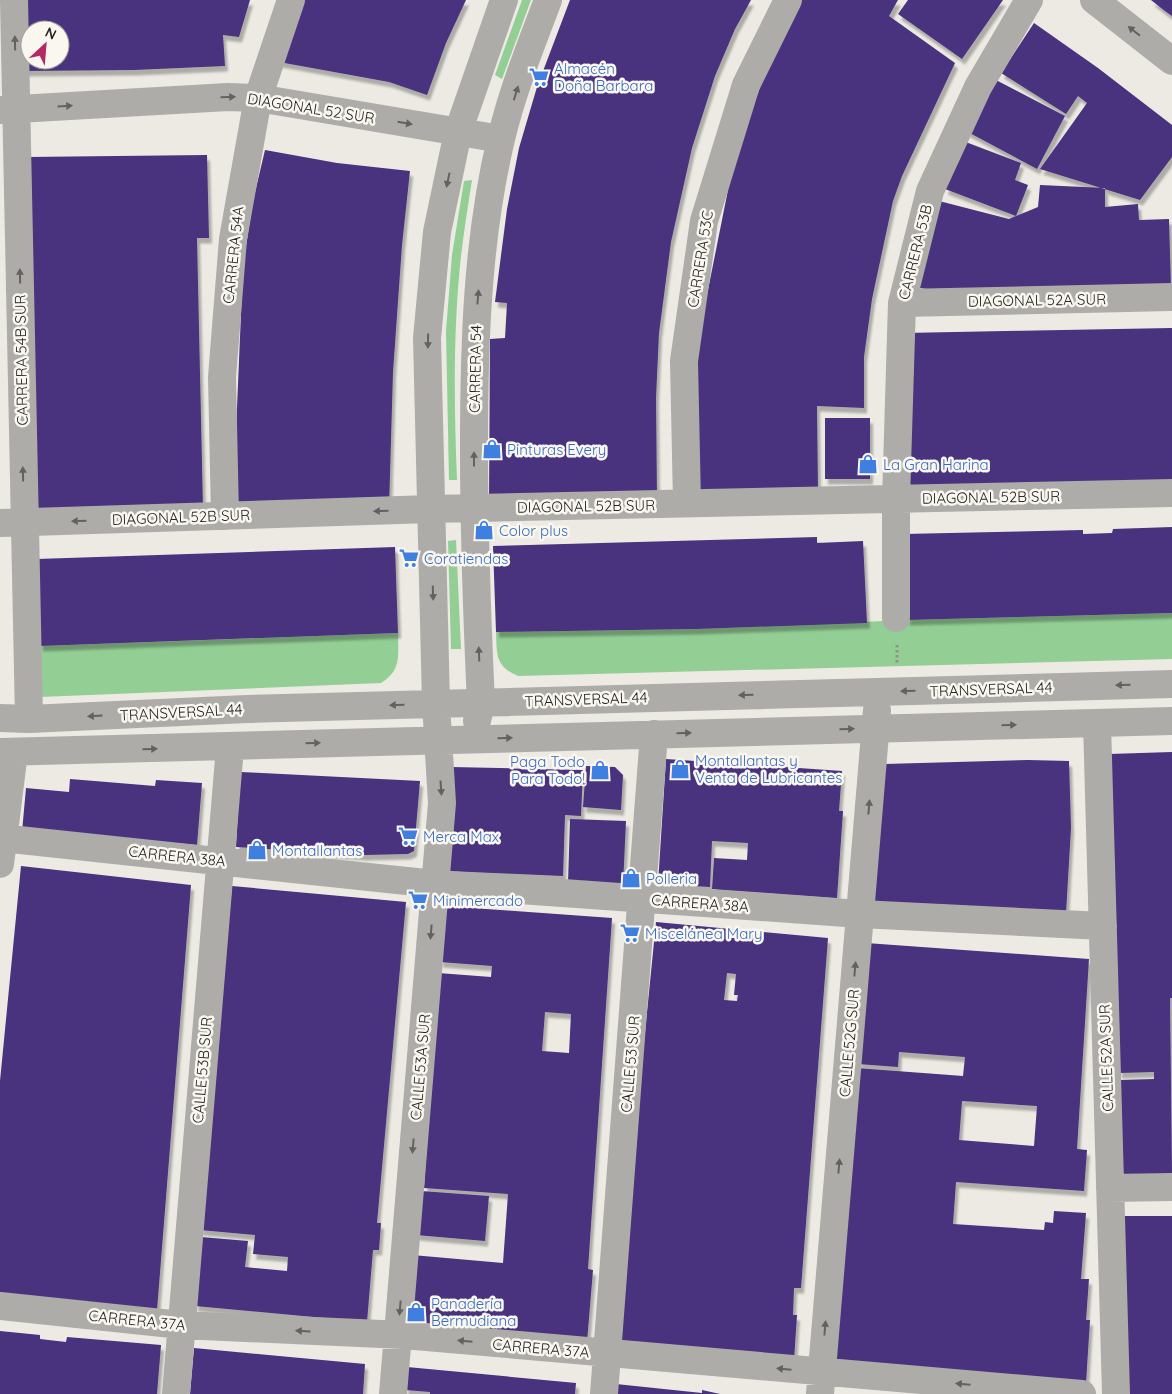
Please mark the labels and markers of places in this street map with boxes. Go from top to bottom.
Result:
place label: Almacén Doña Barbara [554,59,653,95]
supermarket icon: Almacén Doña Barbara [528,66,550,88]
shop icon: Pinturas Every [481,438,503,460]
place label: Pinturas Every [507,440,606,459]
shop icon: La Gran Harina [857,453,879,475]
place label: La Gran Harina [883,455,989,474]
shop icon: Color plus [473,519,495,541]
place label: Color plus [499,521,568,540]
supermarket icon: Coratiendas [398,547,420,569]
place label: Coratiendas [424,549,508,568]
place label: Montallantas y Venta de Lubricantes [695,751,842,787]
place label: Paga Todo Para Todo! [510,752,585,788]
shop icon: Montallantas y Venta de Lubricantes [669,758,691,780]
shop icon: Paga Todo Para Todo! [589,759,611,781]
supermarket icon: Merca Max [397,825,419,847]
place label: Merca Max [423,827,499,846]
shop icon: Montallantas [246,839,268,861]
place label: Montallantas [272,841,362,860]
shop icon: Polleria [620,867,642,889]
place label: Polleria [646,869,697,888]
supermarket icon: Minimercado [407,889,429,911]
place label: Minimercado [433,891,523,910]
supermarket icon: Miscelánea Mary [619,922,641,944]
place label: Miscelánea Mary [645,924,763,943]
place label: Panadería Bermudiana [431,1294,516,1330]
shop icon: Panadería Bermudiana [405,1301,427,1323]

